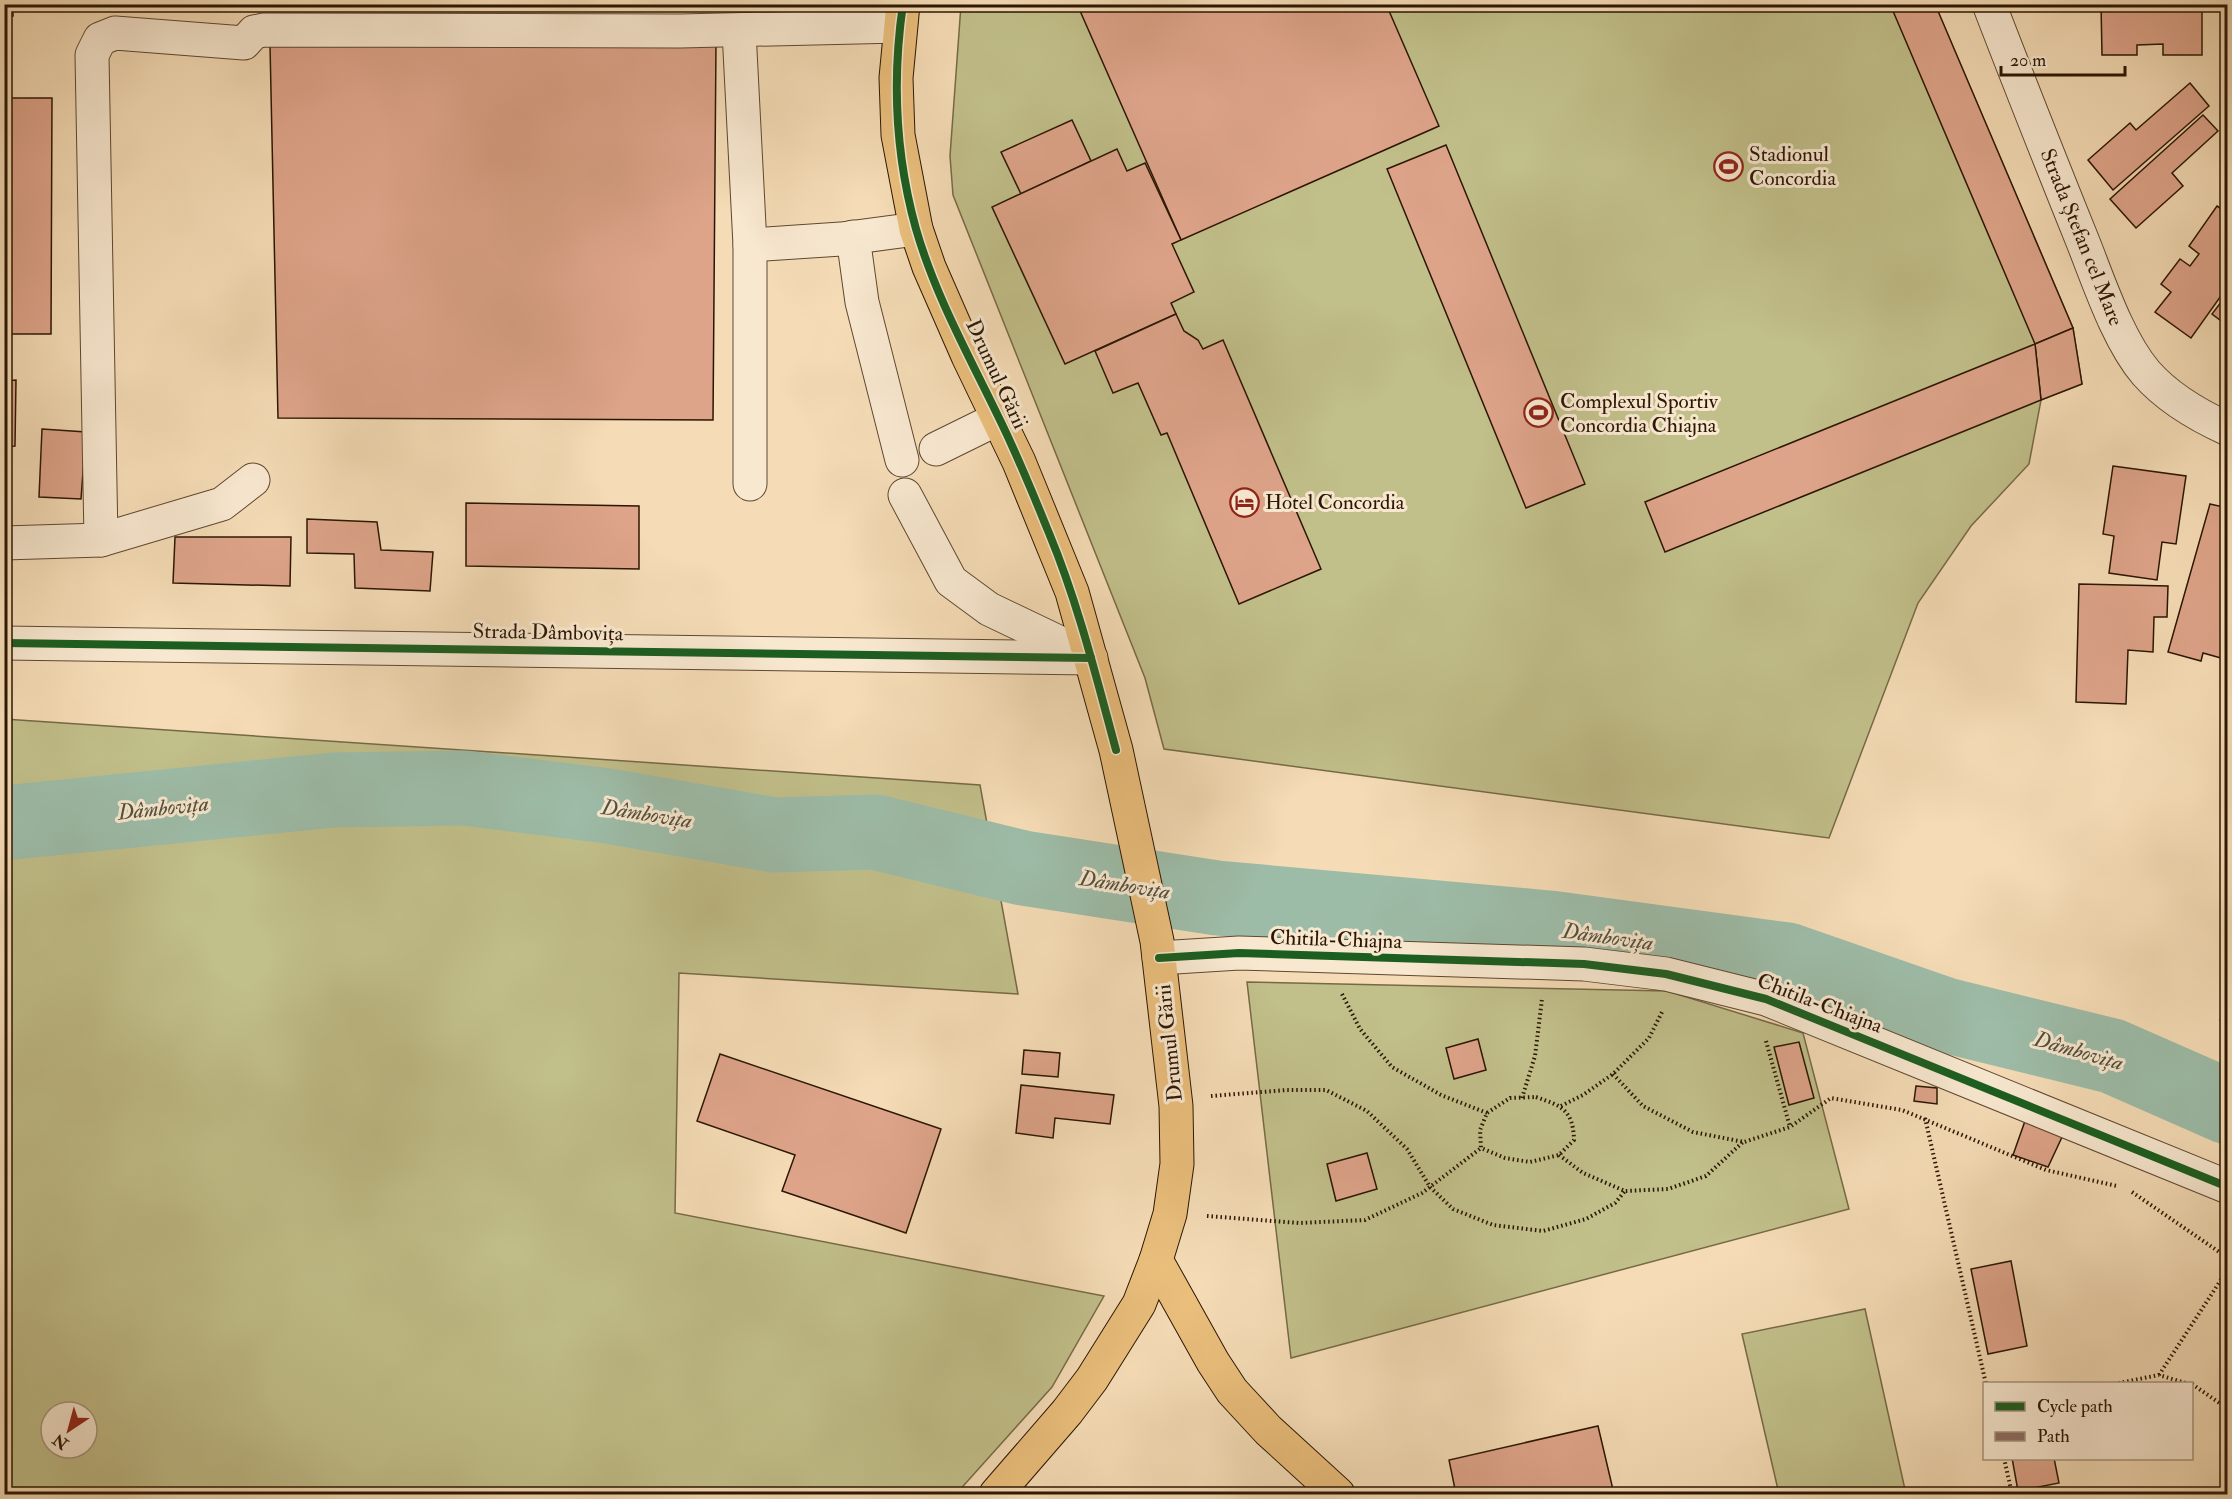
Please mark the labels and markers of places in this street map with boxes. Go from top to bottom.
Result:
place label: Stadionul Concordia [1749,141,1836,192]
sports icon: Stadionul Concordia [1712,150,1744,182]
place label: Complexul Sportiv Concordia Chiajna [1560,388,1719,439]
sports icon: Complexul Sportiv Concordia Chiajna [1523,397,1555,429]
hotel icon: Hotel Concordia [1228,486,1260,518]
place label: Hotel Concordia [1265,489,1405,516]

